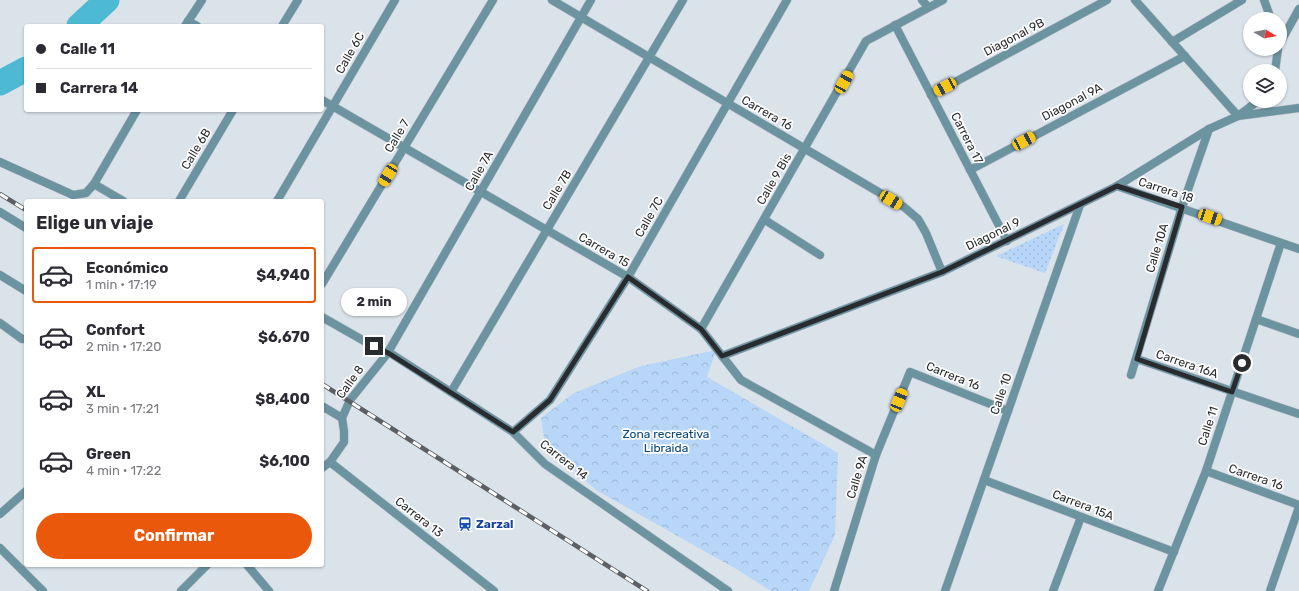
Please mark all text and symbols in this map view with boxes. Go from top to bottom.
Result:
north arrow [1243,12,1287,56]
map controls [1243,12,1287,108]
street label: Diagonal 9B [981,15,1047,59]
street label: Calle 6C [333,30,367,76]
text: Calle 11 [60,40,115,58]
button: layers [1243,64,1287,108]
car [833,69,855,95]
car [932,76,958,98]
text: Carrera 14 [60,79,138,97]
street label: Diagonal 9A [1039,80,1105,124]
street label: Carrera 16 [739,93,795,133]
street label: Carrera 17 [948,110,986,166]
street label: Calle 7 [382,117,412,155]
street label: Calle 6B [178,126,214,172]
car [1011,130,1037,152]
street label: Calle 7A [462,149,496,193]
street label: Calle 9 Bis [754,151,794,207]
car [377,162,399,188]
street label: Calle 7B [540,167,574,213]
street label: Carrera 18 [1137,175,1195,205]
car [878,189,904,211]
street label: Calle 7C [632,194,666,240]
car [1197,207,1223,227]
text: Elige un viaje [36,212,153,234]
street label: Diagonal 9 [964,215,1022,253]
street label: Calle 10A [1143,222,1171,274]
street label: Carrera 15 [576,230,632,270]
icon: car [38,257,74,293]
text: Económico [86,259,168,277]
text: $4,940 [256,266,310,284]
text: 1 min · 17:19 [86,277,157,292]
callout: 2 min [341,288,407,316]
text: 2 min [356,294,392,309]
icon: car [38,319,74,355]
text: Confort [86,321,145,339]
text: $6,670 [258,328,310,346]
route end [365,337,383,355]
text: 2 min · 17:20 [86,339,162,354]
street label: Carrera 16A [1154,347,1220,381]
route start [1233,354,1251,372]
street label: Carrera 16 [924,359,982,393]
street label: Calle 8 [333,363,367,401]
street label: Calle 10 [987,371,1015,417]
icon: car [38,381,74,417]
text: XL [86,383,105,401]
car [889,387,909,413]
text: $8,400 [255,390,310,408]
text: 3 min · 17:21 [86,401,159,416]
street label: Calle 11 [1195,405,1221,447]
park label: Zona recreativa Libraida [623,427,709,455]
street label: Carrera 14 [537,437,591,483]
icon: car [38,443,74,479]
text: Green [86,445,131,463]
text: $6,100 [259,452,310,470]
street label: Calle 9A [844,454,870,500]
street label: Carrera 16 [1227,461,1285,493]
text: 4 min · 17:22 [86,463,161,478]
street label: Carrera 15A [1050,487,1116,523]
street label: Carrera 13 [392,494,446,540]
button: Confirmar [36,513,312,559]
station icon: Zarzal [457,516,473,532]
place label: Zarzal [476,517,513,531]

